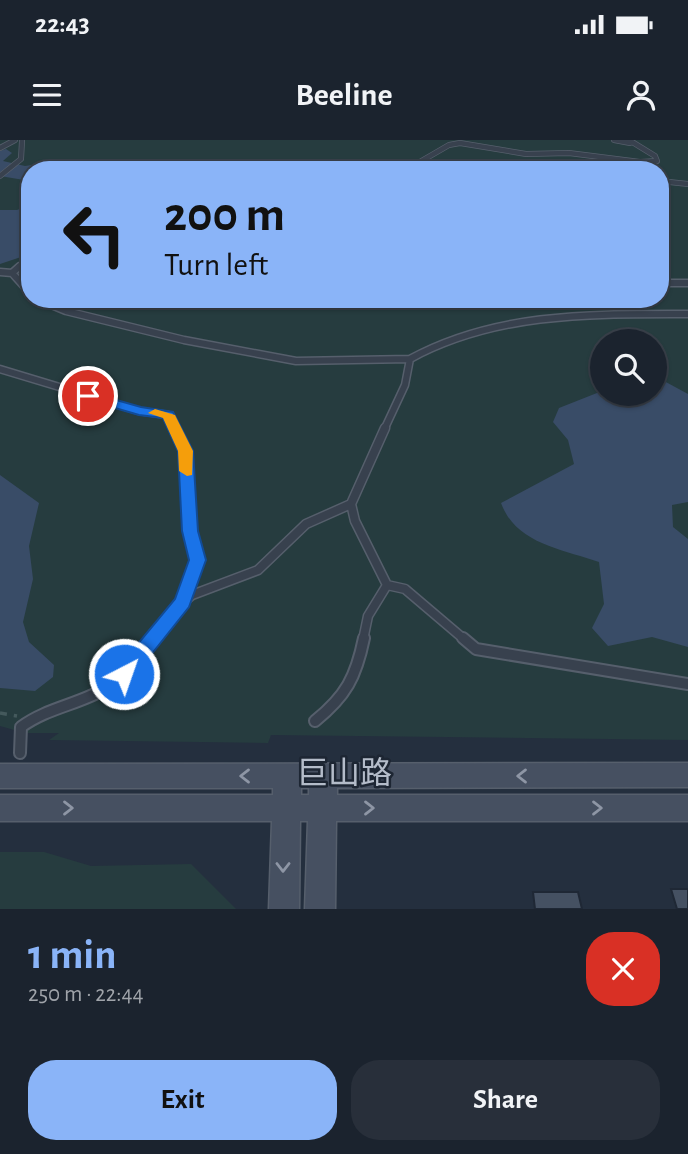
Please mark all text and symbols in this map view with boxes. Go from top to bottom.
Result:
text: 22:43 [35,11,90,37]
icon: menu [28,76,66,114]
icon: person [622,76,660,114]
text: Beeline [295,79,393,111]
icon: left [49,189,140,280]
text: 200 m [164,191,285,240]
text: Turn left [164,249,268,281]
map controls [590,329,667,406]
button: search [590,329,667,406]
pin [58,366,118,426]
icon: arrive [69,377,107,415]
position arrow [87,637,161,711]
street label: 巨山路 [296,756,392,790]
one-way arrow [240,768,250,784]
one-way arrow [516,768,527,784]
one-way arrow [63,800,74,816]
one-way arrow [364,800,375,816]
one-way arrow [592,800,602,816]
one-way arrow [275,862,291,873]
button: close [586,932,660,1006]
text: 1 min [28,934,117,976]
text: 250 m · 22:44 [28,983,144,1006]
button: Exit [28,1060,337,1140]
button: Share [351,1060,660,1140]

